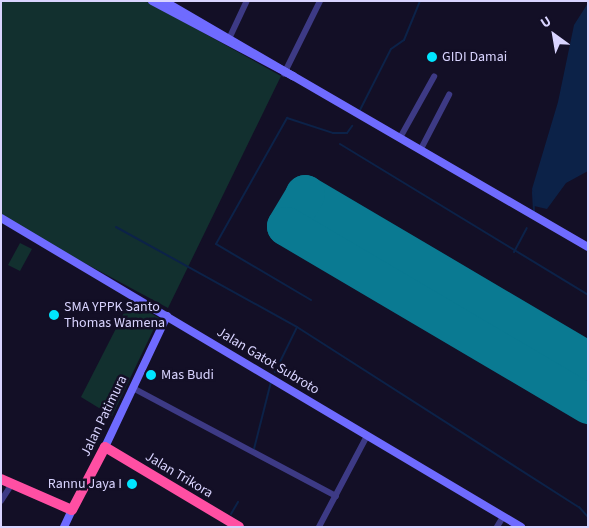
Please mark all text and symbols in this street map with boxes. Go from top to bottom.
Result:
north arrow [529,10,579,60]
text: U [537,11,555,33]
place label: GIDI Damai [442,49,507,65]
marker: GIDI Damai [426,51,438,63]
place label: SMA YPPK Santo Thomas Wamena [64,299,165,332]
marker: SMA YPPK Santo Thomas Wamena [48,309,60,321]
street label: Jalan Gatot Subroto [214,324,322,398]
place label: Mas Budi [161,367,214,383]
marker: Mas Budi [145,369,157,381]
street label: Jalan Patimura [77,373,131,459]
street label: Jalan Trikora [142,448,216,502]
place label: Rannu Jaya I [48,476,122,492]
marker: Rannu Jaya I [126,478,138,490]

